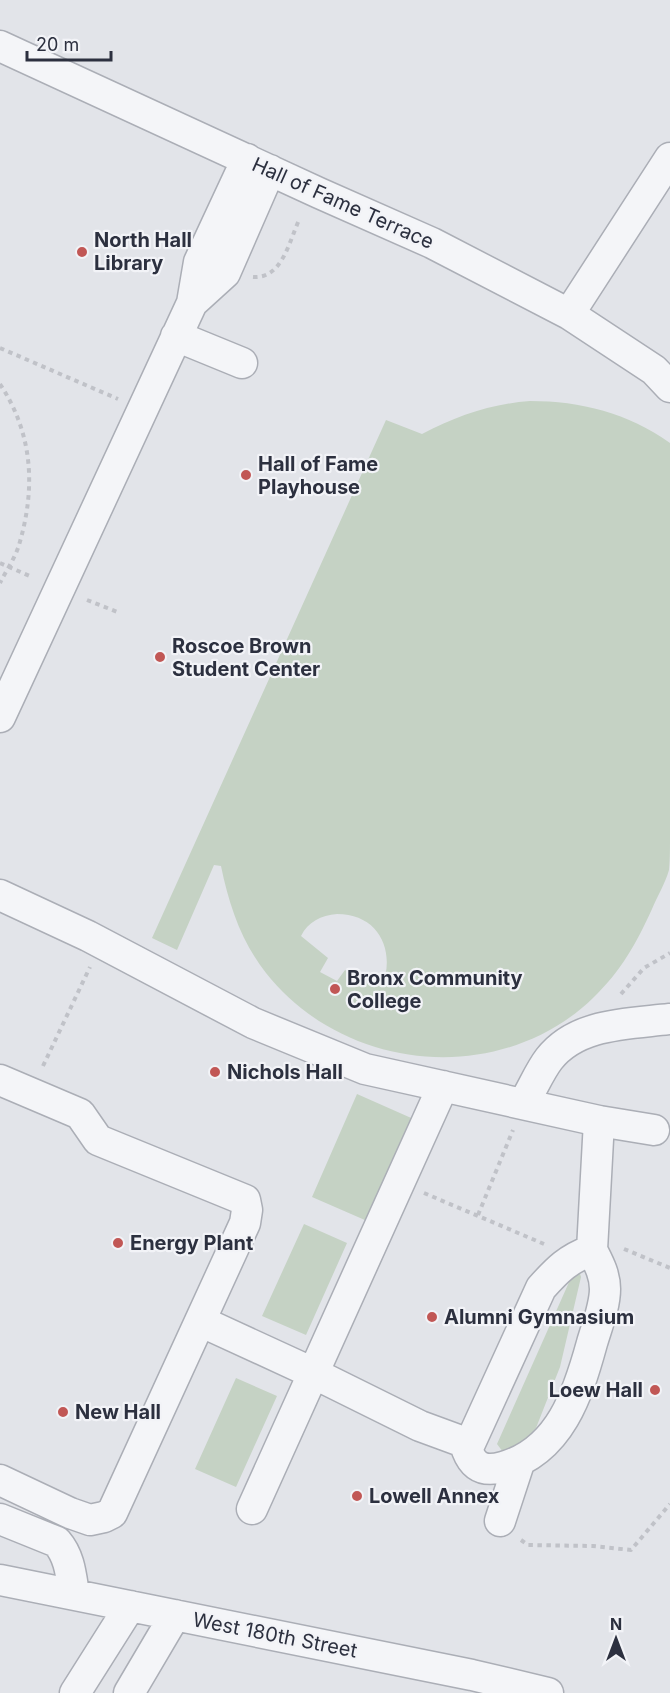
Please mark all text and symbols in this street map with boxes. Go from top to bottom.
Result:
scale bar [27,24,111,62]
text: 20 m [36,34,79,55]
street label: Hall of Fame Terrace [248,152,438,254]
place label: North Hall Library [94,228,192,275]
marker: North Hall Library [75,245,89,259]
place label: Hall of Fame Playhouse [258,452,378,499]
marker: Hall of Fame Playhouse [239,468,253,482]
place label: Roscoe Brown Student Center [172,634,320,681]
marker: Roscoe Brown Student Center [153,650,167,664]
place label: Bronx Community College [347,966,523,1013]
marker: Bronx Community College [328,982,342,996]
place label: Nichols Hall [227,1060,343,1084]
marker: Nichols Hall [208,1065,222,1079]
place label: Energy Plant [130,1231,253,1255]
marker: Energy Plant [111,1236,125,1250]
place label: Alumni Gymnasium [444,1305,634,1329]
marker: Alumni Gymnasium [425,1310,439,1324]
place label: Loew Hall [549,1378,643,1402]
marker: Loew Hall [648,1383,662,1397]
place label: New Hall [75,1400,161,1424]
marker: New Hall [56,1405,70,1419]
place label: Lowell Annex [369,1484,500,1508]
marker: Lowell Annex [350,1489,364,1503]
street label: West 180th Street [191,1607,360,1663]
north arrow [586,1609,646,1669]
text: N [610,1614,622,1634]

